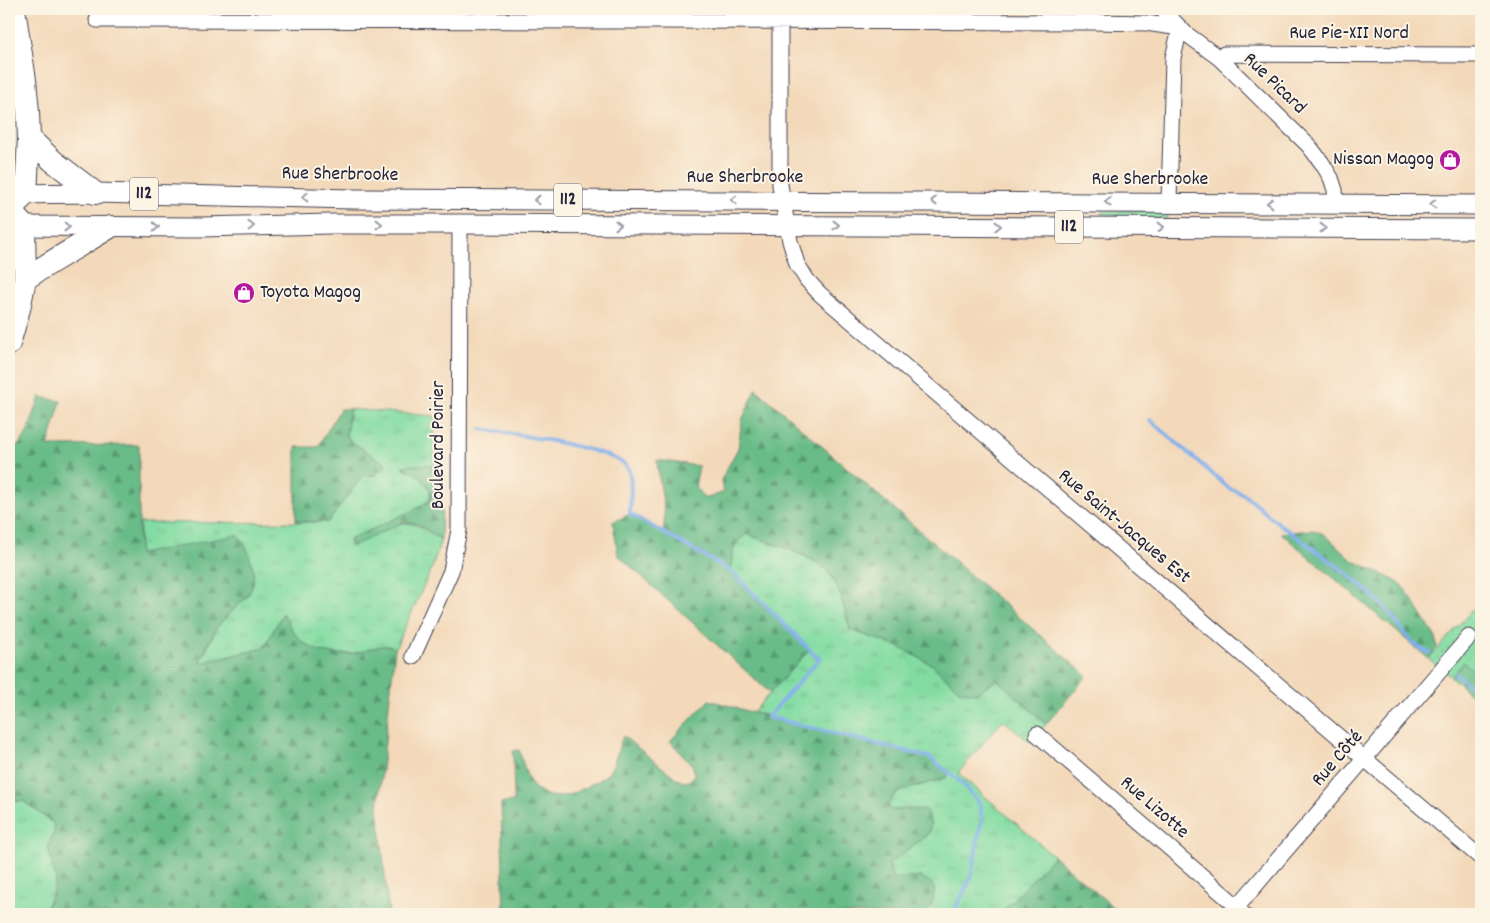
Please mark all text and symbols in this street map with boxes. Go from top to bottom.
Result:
street label: Rue Pie-XII Nord [1289,20,1409,48]
street label: Rue Picard [1236,47,1312,121]
place label: Nissan Magog [1333,146,1434,174]
shop icon: Nissan Magog [1438,148,1462,172]
street label: Rue Sherbrooke [281,160,399,190]
street label: Rue Sherbrooke [687,164,804,192]
street label: Rue Sherbrooke [1092,166,1209,194]
road number: 112 [130,178,158,210]
road number: 112 [554,184,582,216]
one-way arrow [300,192,308,203]
one-way arrow [532,195,540,205]
one-way arrow [730,195,738,206]
one-way arrow [930,196,938,207]
one-way arrow [1103,197,1111,207]
one-way arrow [1266,198,1274,208]
one-way arrow [1428,199,1436,209]
road number: 112 [1055,210,1083,243]
one-way arrow [376,219,384,229]
one-way arrow [614,220,622,230]
one-way arrow [832,220,840,230]
one-way arrow [63,221,71,232]
one-way arrow [248,221,255,231]
one-way arrow [995,221,1003,231]
one-way arrow [152,222,160,232]
one-way arrow [1158,222,1165,232]
one-way arrow [1320,223,1328,233]
place label: Toyota Magog [260,279,361,307]
shop icon: Toyota Magog [232,281,256,305]
street label: Boulevard Poirier [425,380,453,509]
street label: Rue Saint-Jacques Est [1051,463,1197,591]
street label: Rue Côté [1306,725,1370,793]
street label: Rue Lizotte [1113,770,1195,846]

